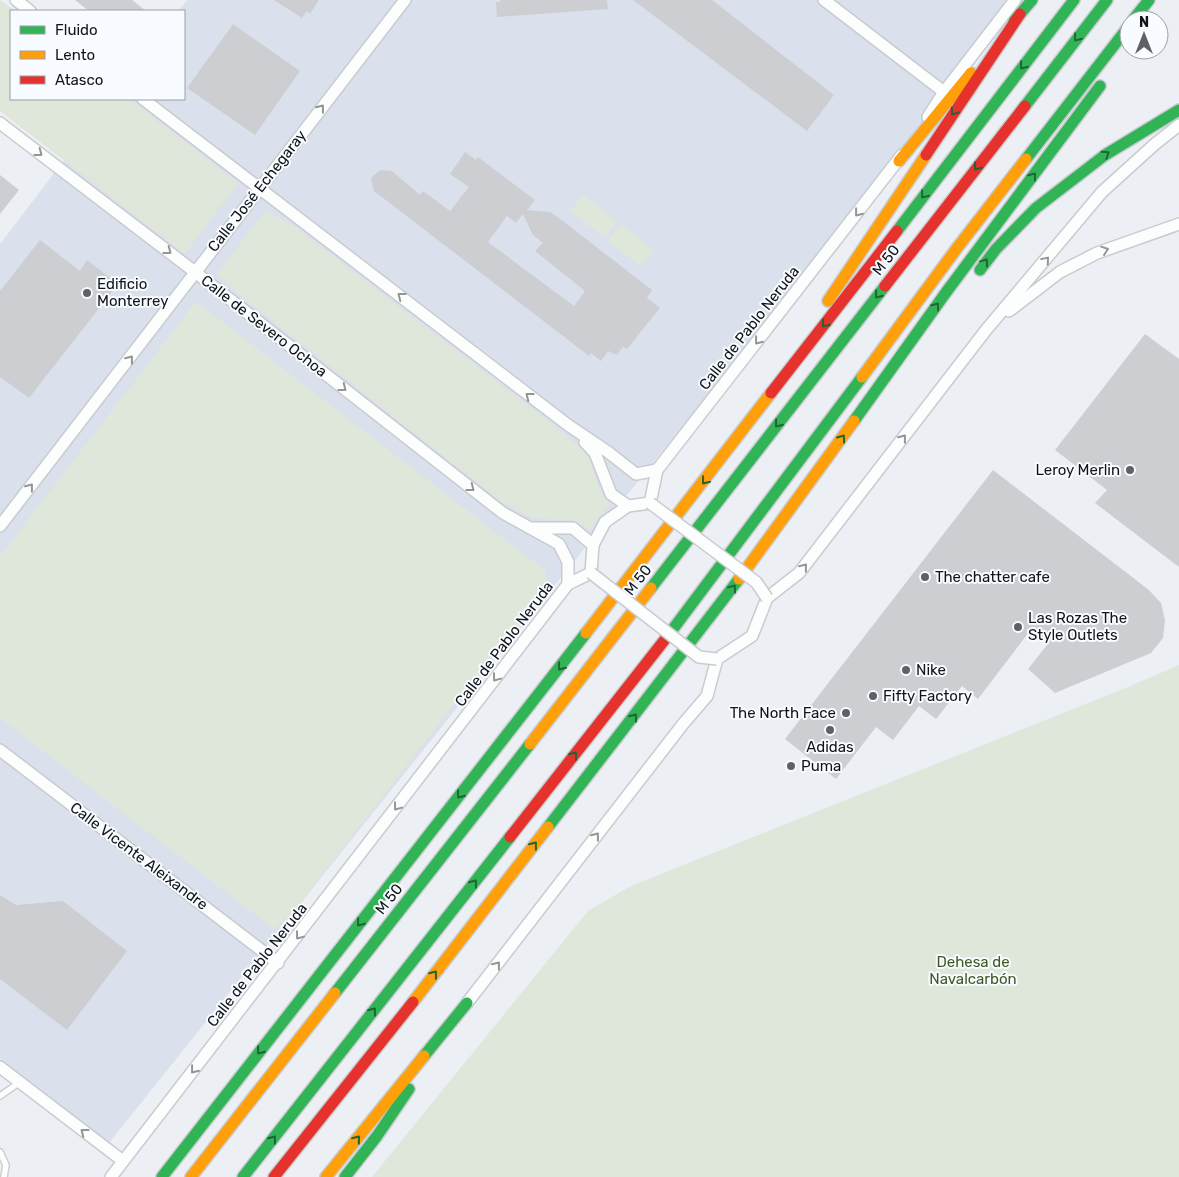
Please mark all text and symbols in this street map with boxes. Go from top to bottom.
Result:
legend [10,10,185,100]
north arrow [1119,10,1169,60]
text: N [1139,14,1149,31]
text: Fluido [55,21,98,39]
one-way arrow [1074,33,1083,42]
text: Lento [55,46,95,64]
one-way arrow [1021,60,1029,69]
text: Atasco [55,71,103,89]
one-way arrow [316,105,324,114]
one-way arrow [951,107,960,116]
street label: Calle José Echegaray [204,127,310,255]
one-way arrow [33,147,42,155]
one-way arrow [1101,151,1110,161]
one-way arrow [975,161,983,170]
one-way arrow [1027,172,1036,182]
one-way arrow [922,189,930,198]
one-way arrow [855,207,863,216]
street label: M 50 [868,241,904,279]
one-way arrow [162,245,172,254]
one-way arrow [1101,246,1109,256]
one-way arrow [1040,256,1049,265]
one-way arrow [980,259,988,268]
street label: Calle de Pablo Neruda [695,263,803,393]
street label: Calle de Severo Ochoa [197,271,331,381]
place label: Edificio Monterrey [97,275,168,310]
marker: Edificio Monterrey [81,287,93,299]
one-way arrow [875,289,883,298]
one-way arrow [397,293,406,302]
one-way arrow [930,302,939,312]
one-way arrow [823,318,831,327]
one-way arrow [755,335,763,344]
one-way arrow [124,356,132,365]
one-way arrow [337,383,346,391]
one-way arrow [526,393,535,401]
one-way arrow [776,418,784,427]
one-way arrow [897,434,906,444]
one-way arrow [835,435,845,444]
place label: Leroy Merlin [1036,461,1120,479]
marker: Leroy Merlin [1124,464,1136,476]
one-way arrow [702,475,710,484]
one-way arrow [24,483,33,493]
one-way arrow [465,483,474,491]
street label: M 50 [620,561,656,599]
one-way arrow [798,564,806,573]
place label: The chatter cafe [935,568,1050,586]
marker: The chatter cafe [919,571,931,583]
street label: Calle de Pablo Neruda [451,578,557,710]
one-way arrow [727,584,736,594]
place label: Las Rozas The Style Outlets [1028,609,1127,644]
marker: Las Rozas The Style Outlets [1012,621,1024,633]
one-way arrow [558,661,566,670]
place label: Nike [916,661,946,679]
marker: Nike [900,664,912,676]
one-way arrow [494,672,502,681]
place label: Fifty Factory [883,687,972,705]
marker: Fifty Factory [867,690,879,702]
place label: The North Face [730,704,836,722]
marker: The North Face [840,707,852,719]
one-way arrow [628,714,636,723]
marker: Adidas [824,724,836,736]
place label: Adidas [806,738,854,756]
one-way arrow [568,751,577,761]
place label: Puma [801,757,841,775]
marker: Puma [785,760,797,772]
one-way arrow [458,789,466,798]
street label: Calle Vicente Aleixandre [67,798,211,914]
one-way arrow [395,801,403,810]
one-way arrow [590,832,599,842]
one-way arrow [528,841,537,851]
street label: M 50 [371,880,407,918]
one-way arrow [468,880,476,889]
street label: Calle de Pablo Neruda [203,900,311,1030]
one-way arrow [358,917,366,926]
one-way arrow [296,930,304,939]
park label: Dehesa de Navalcarbón [929,953,1017,988]
one-way arrow [491,962,499,971]
one-way arrow [429,971,437,980]
one-way arrow [368,1008,376,1017]
one-way arrow [258,1045,266,1054]
one-way arrow [192,1064,200,1073]
one-way arrow [81,1129,90,1138]
one-way arrow [268,1136,276,1145]
one-way arrow [351,1136,359,1145]

